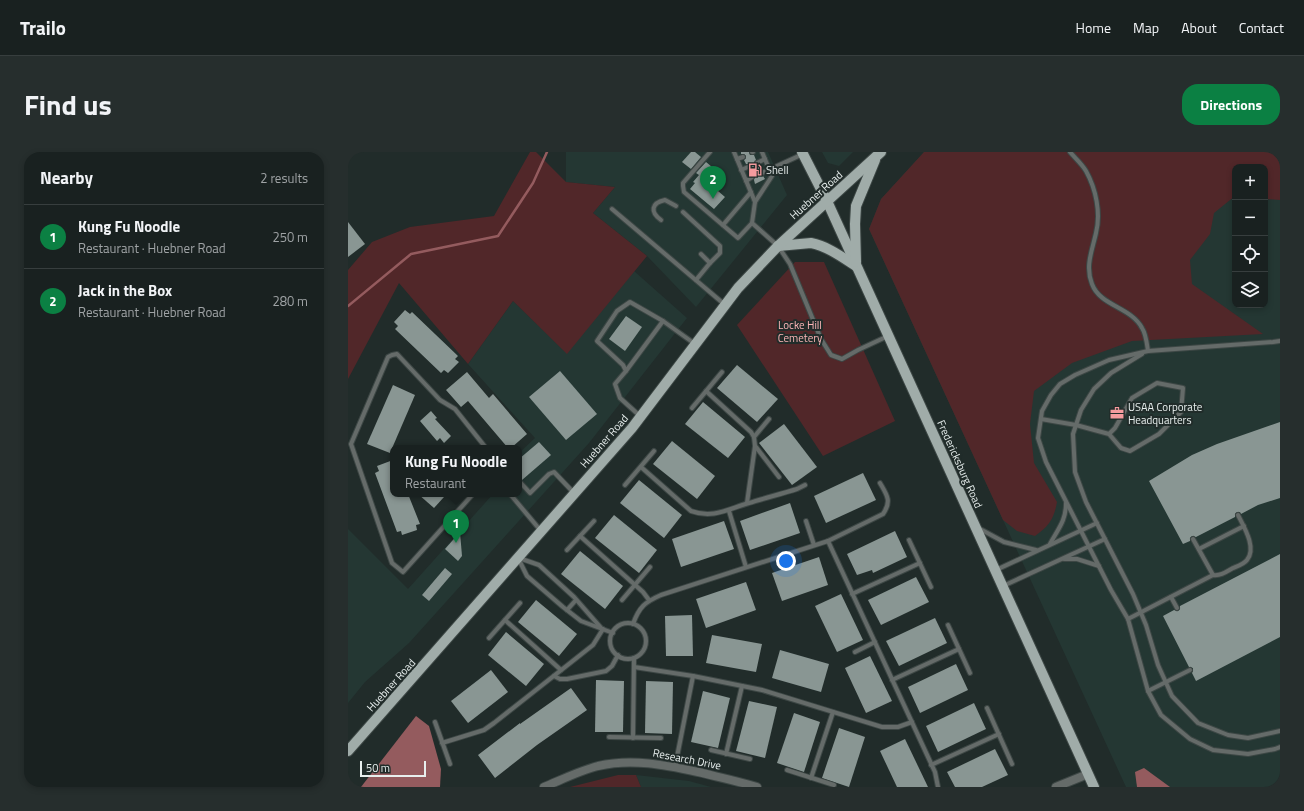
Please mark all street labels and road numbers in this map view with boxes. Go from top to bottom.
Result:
street label: Huebner Road [786,167,846,223]
street label: Huebner Road [576,411,632,471]
street label: Fredericksburg Road [933,417,987,511]
street label: Huebner Road [363,655,419,715]
street label: Research Drive [651,745,723,774]

